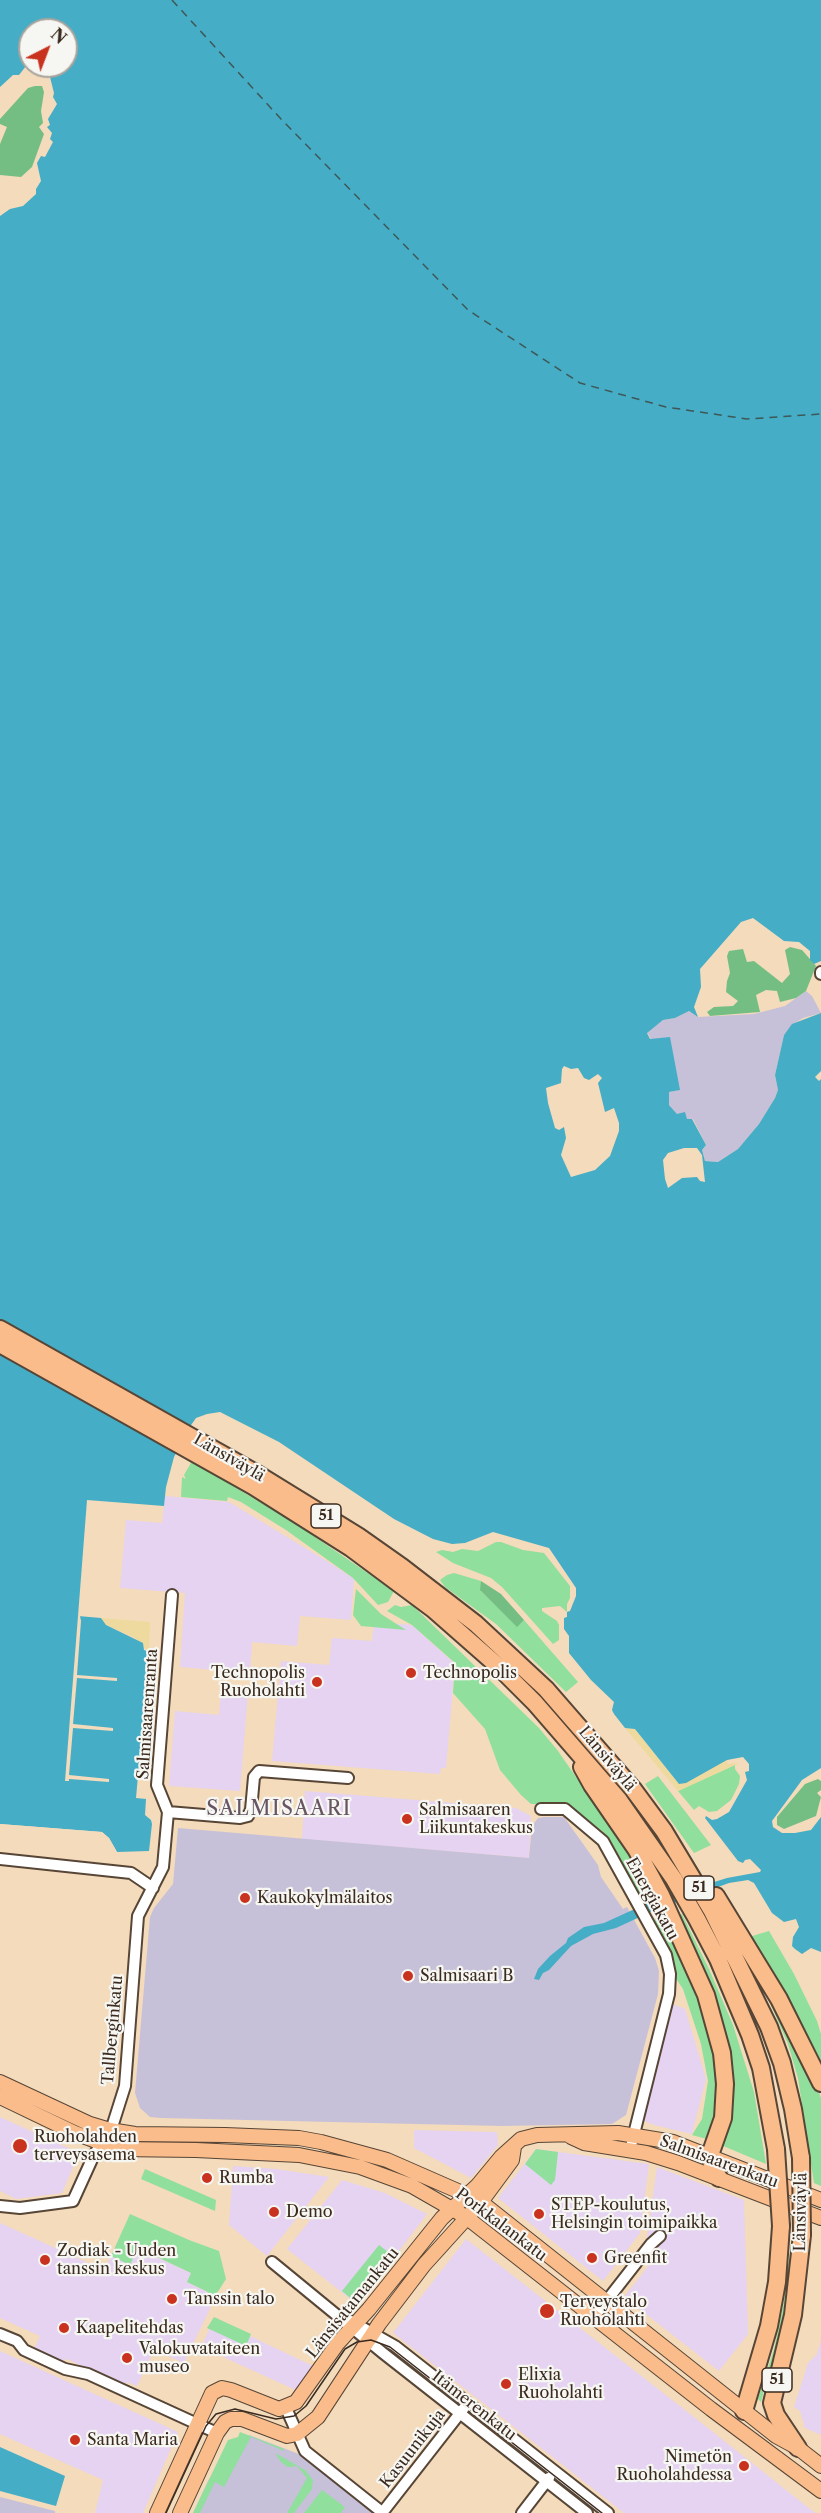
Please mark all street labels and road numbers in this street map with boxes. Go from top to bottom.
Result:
street label: Länsiväylä [190,1430,268,1486]
road number: 51 [311,1504,341,1528]
street label: Salmisaarenranta [134,1648,162,1780]
street label: Länsiväylä [574,1723,640,1795]
street label: Energiakatu [621,1854,683,1944]
road number: 51 [684,1876,714,1900]
street label: Tallberginkatu [99,1974,127,2086]
street label: Salmisaarenkatu [657,2132,781,2192]
street label: Länsiväylä [791,2172,811,2252]
street label: Porkkalankatu [452,2184,550,2266]
street label: Länsisatamankatu [303,2244,403,2362]
street label: Itämerenkatu [428,2367,520,2445]
road number: 51 [762,2368,792,2392]
street label: Kasuunikuja [376,2406,450,2492]

